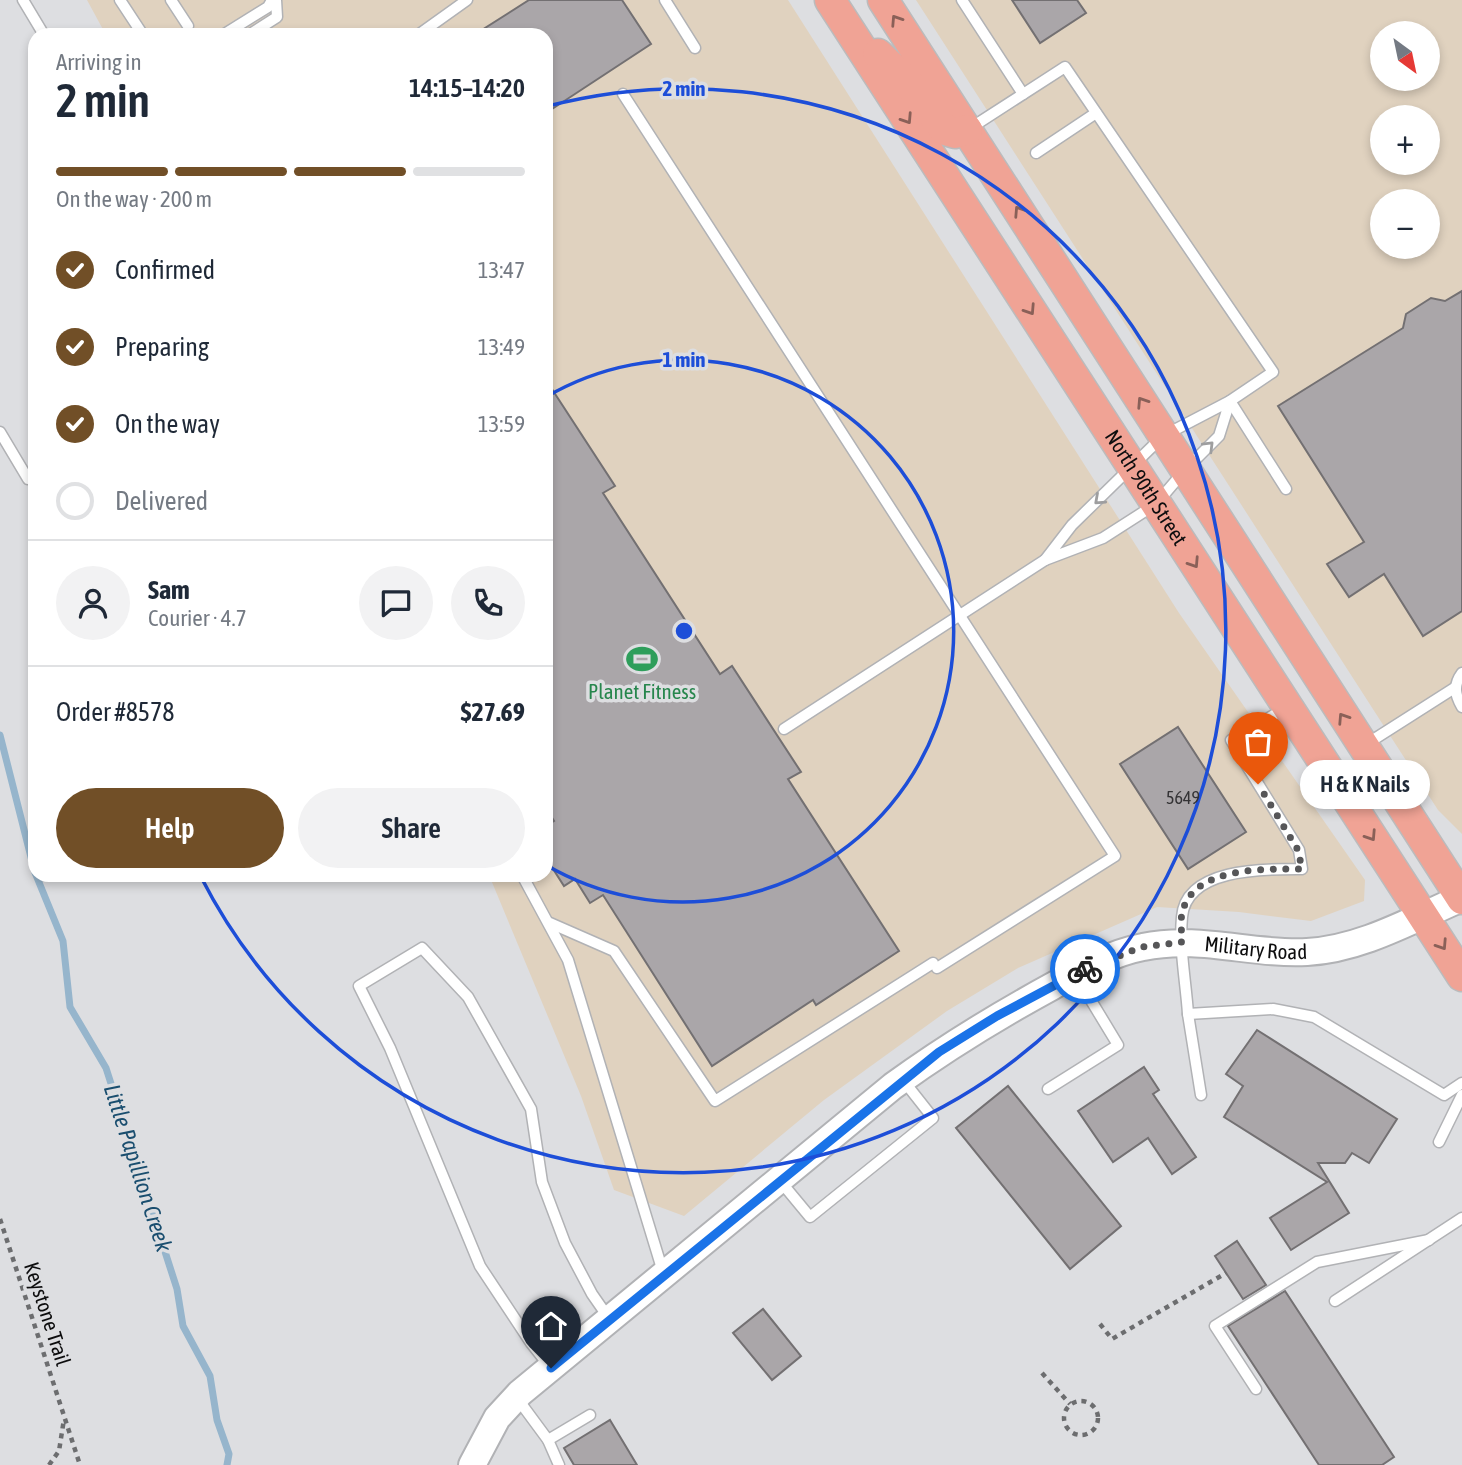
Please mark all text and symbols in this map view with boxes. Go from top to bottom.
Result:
one-way arrow [891,14,904,27]
north arrow [1370,21,1440,91]
map controls [1370,21,1440,259]
text: Arriving in [56,49,142,75]
text: 14:15–14:20 [409,73,525,103]
text: 2 min [56,74,150,127]
text: 2 min [663,76,705,100]
button: + [1370,105,1440,175]
one-way arrow [899,111,911,124]
text: On the way · 200 m [56,186,212,212]
button: − [1370,189,1440,259]
one-way arrow [1015,205,1028,218]
icon: check [56,251,94,289]
text: Confirmed [115,255,215,285]
text: 13:47 [478,257,525,283]
one-way arrow [1022,302,1035,315]
icon: check [56,328,94,366]
text: Preparing [115,332,209,362]
text: 13:49 [478,334,525,360]
text: 1 min [663,347,705,371]
one-way arrow [1137,397,1150,410]
icon: check [56,405,94,443]
text: On the way [115,409,220,439]
text: 13:59 [478,411,525,437]
street label: North 90th Street [1101,425,1193,549]
one-way arrow [1201,441,1214,454]
text: Delivered [115,486,208,516]
one-way arrow [1094,492,1107,504]
one-way arrow [1186,555,1198,568]
button: person [56,566,130,640]
button: chat [359,566,433,640]
button: phone [451,566,525,640]
text: Sam [148,575,190,605]
text: Courier · 4.7 [148,605,247,631]
centre of rings [672,619,696,643]
sports icon: Planet Fitness [625,642,659,676]
place label: Planet Fitness [588,679,696,703]
text: Order #8578 [56,697,175,727]
text: $27.69 [461,697,525,727]
pin [1228,712,1288,784]
one-way arrow [1339,713,1352,726]
icon: bag [1239,723,1277,761]
callout: H & K Nails [1300,760,1430,808]
text: H & K Nails [1320,771,1410,797]
house number: 5649 [1166,787,1200,808]
button: Help [56,788,284,868]
button: Share [298,788,525,868]
one-way arrow [1363,828,1376,841]
street label: Military Road [1204,931,1308,963]
courier [1050,934,1120,1004]
one-way arrow [1434,938,1447,951]
icon: bike [1066,950,1104,988]
water label: Little Papillion Creek [99,1081,178,1256]
street label: Keystone Trail [20,1259,76,1369]
pin [521,1296,581,1368]
icon: home [532,1307,570,1345]

